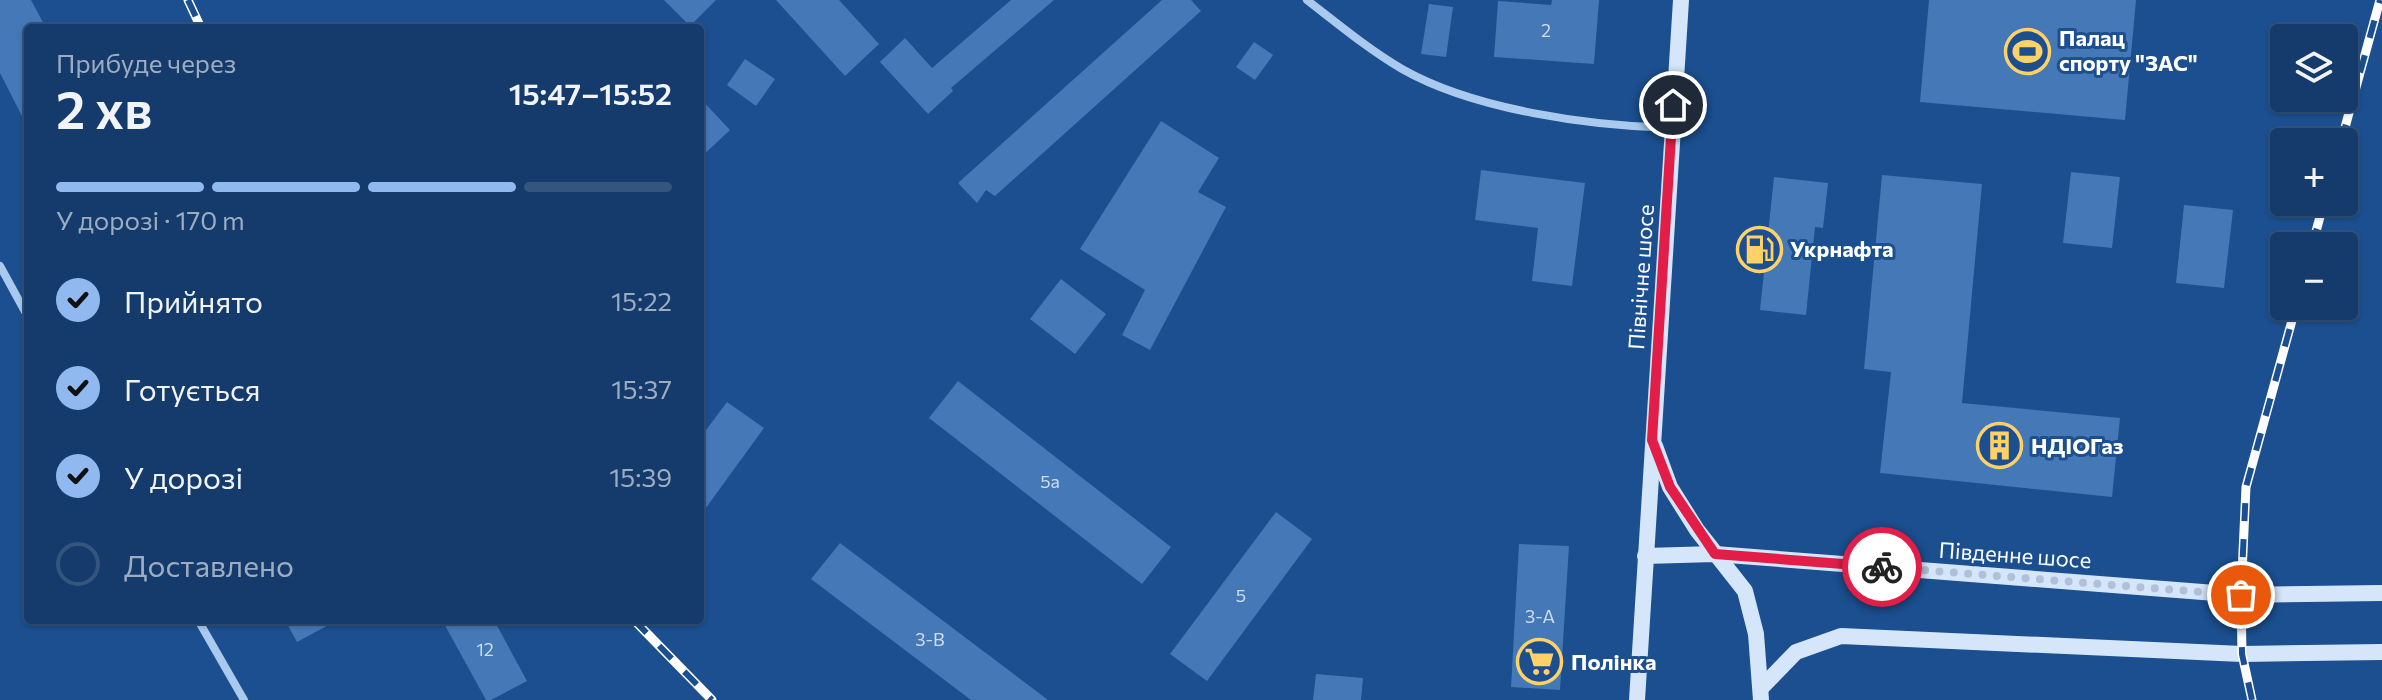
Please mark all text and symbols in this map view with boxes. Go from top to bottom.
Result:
house number: 2 [1541,19,1551,41]
place label: Палац спорту "ЗАС" [2059,24,2198,76]
map controls [2270,24,2358,320]
button: layers [2270,24,2358,112]
sports icon: Палац спорту "ЗАС" [2004,27,2052,75]
text: Прибуде через [56,47,236,78]
pin [1639,71,1707,139]
text: 15:47–15:52 [509,74,672,111]
text: 2 хв [56,76,152,140]
icon: home [1651,83,1695,127]
button: + [2270,128,2358,216]
street label: Північне шосе [1622,203,1659,351]
text: У дорозі · 170 m [56,204,245,235]
fuel station icon: Укрнафта [1735,225,1783,273]
button: − [2270,232,2358,320]
place label: Укрнафта [1790,235,1894,262]
icon: check [56,278,100,322]
text: Прийнято [124,282,263,319]
text: 15:22 [611,285,672,316]
icon: check [56,366,100,410]
text: Готується [124,370,261,407]
text: 15:37 [611,373,672,404]
building icon: НДІОГаз [1976,422,2024,470]
place label: НДІОГаз [2031,432,2124,459]
icon: check [56,454,100,498]
text: У дорозі [124,458,243,495]
text: 15:39 [609,461,672,492]
house number: 5а [1040,470,1060,492]
courier [1842,527,1922,607]
street label: Південне шосе [1938,536,2092,573]
icon: bike [1860,545,1904,589]
text: Доставлено [124,546,294,583]
pin [2207,561,2275,629]
icon: bag [2219,573,2263,617]
house number: 5 [1236,584,1246,606]
house number: 3-А [1525,605,1555,627]
house number: 3-В [915,628,945,650]
house number: 12 [476,638,494,660]
supermarket icon: Полінка [1516,638,1564,686]
place label: Полінка [1571,648,1656,675]

